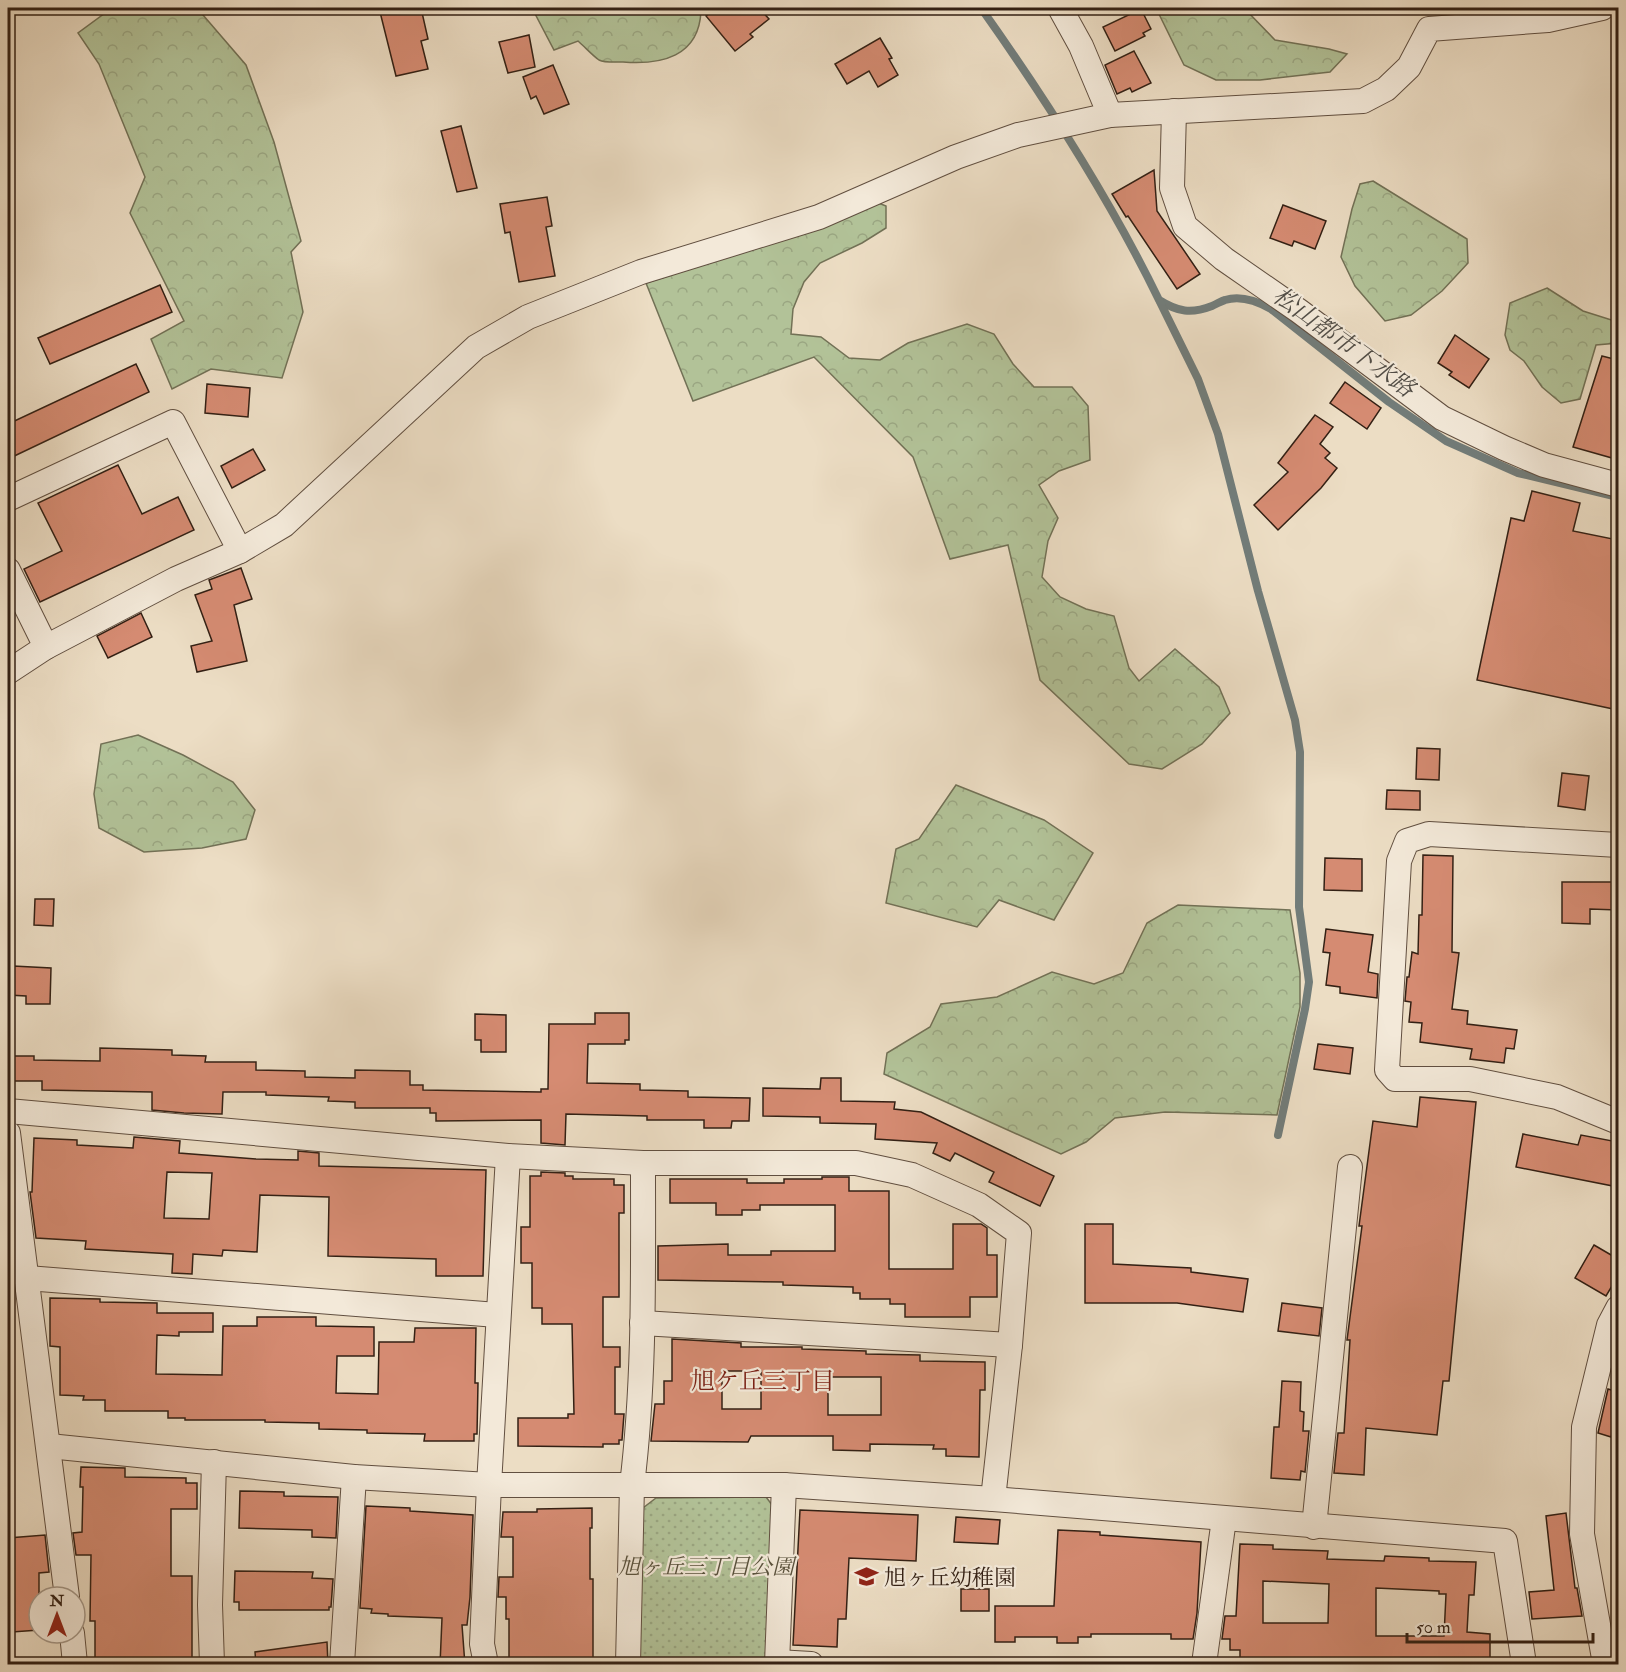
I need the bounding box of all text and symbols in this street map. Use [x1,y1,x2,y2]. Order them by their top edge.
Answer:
water label: 松山都市下水路 [1267,280,1422,405]
district label: 旭ケ丘三丁目 [691,1366,835,1397]
park label: 旭ヶ丘三丁目公園 [618,1553,797,1581]
school or university icon: 旭ヶ丘幼稚園 [853,1564,879,1590]
place label: 旭ヶ丘幼稚園 [884,1564,1016,1592]
north arrow [27,1585,87,1645]
text: N [49,1591,65,1611]
scale bar [1407,1606,1593,1644]
text: 50 m [1416,1616,1451,1639]

